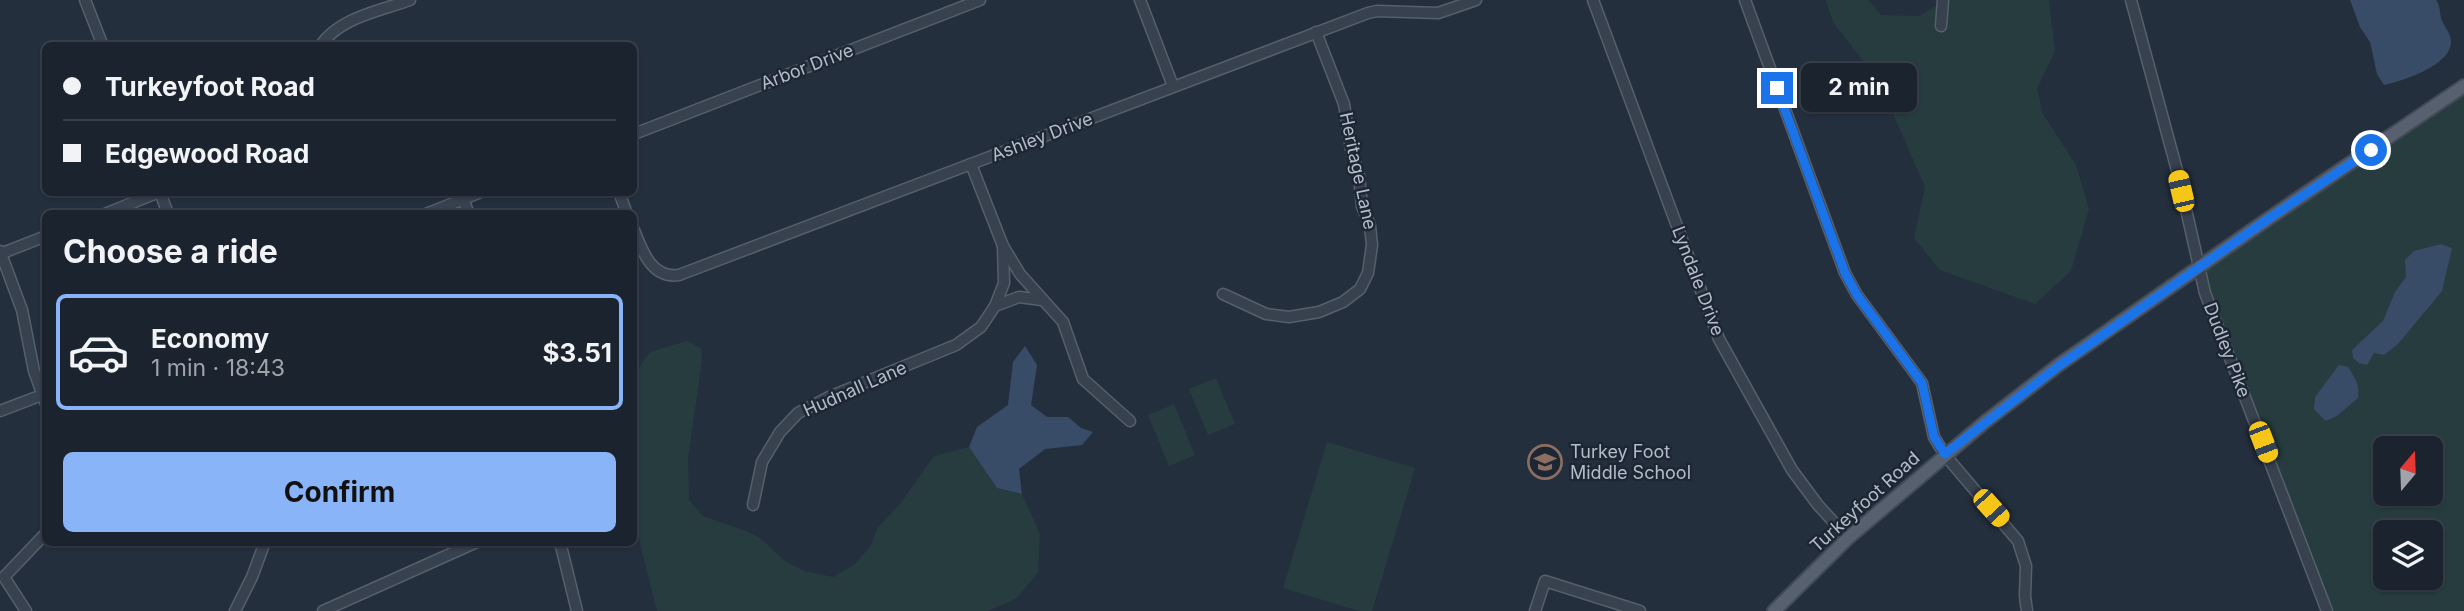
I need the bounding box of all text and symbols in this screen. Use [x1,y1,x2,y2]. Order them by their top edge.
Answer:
street label: Arbor Drive [757,39,856,94]
callout: 2 min [1802,64,1917,112]
text: Turkeyfoot Road [105,71,315,102]
route end [1761,72,1793,104]
text: 2 min [1828,73,1890,101]
street label: Ashley Drive [988,108,1095,165]
street label: Heritage Lane [1336,110,1381,231]
route start [2355,134,2387,166]
text: Edgewood Road [105,138,309,169]
car [2167,168,2196,214]
street label: Lyndale Drive [1668,223,1729,338]
text: Choose a ride [63,232,278,271]
street label: Dudley Pike [2200,299,2255,400]
icon: car [67,321,130,384]
text: Economy [151,323,269,354]
text: $3.51 [542,337,612,368]
text: 1 min · 18:43 [151,354,285,382]
street label: Hudnall Lane [800,356,910,421]
car [2246,419,2281,465]
north arrow [2373,436,2443,506]
map controls [2373,436,2443,590]
place label: Turkey Foot Middle School [1570,441,1691,483]
school or university icon: Turkey Foot Middle School [1526,443,1564,481]
street label: Turkeyfoot Road [1806,447,1924,556]
button: Confirm [63,452,616,532]
car [1970,485,2013,531]
button: layers [2373,520,2443,590]

